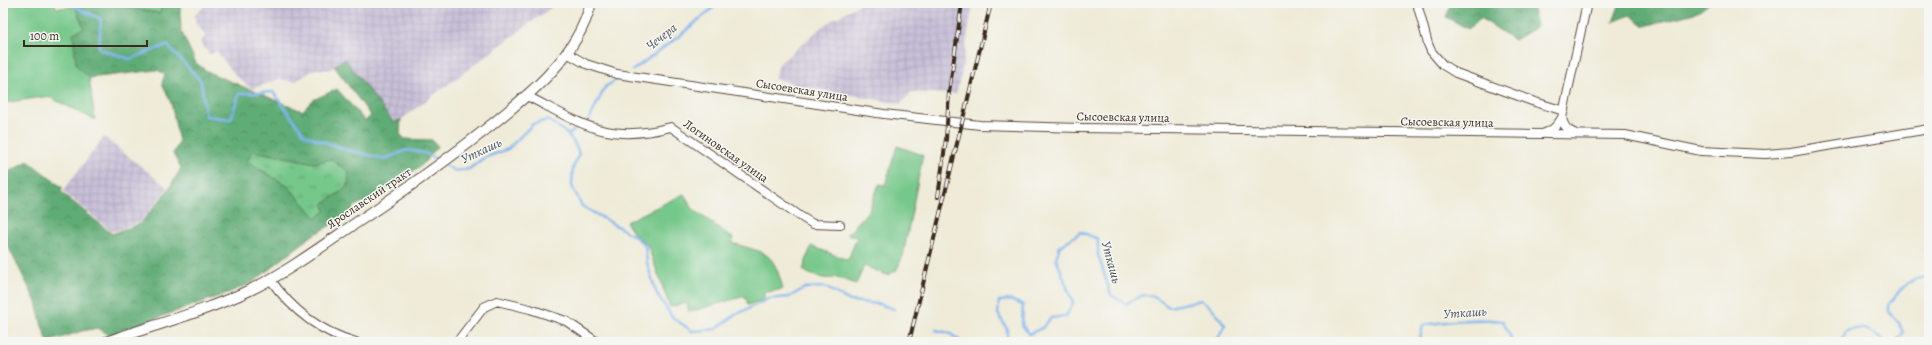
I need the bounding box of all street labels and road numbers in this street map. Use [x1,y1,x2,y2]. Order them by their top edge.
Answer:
street label: Сысоевская улица [755,75,850,105]
street label: Сысоевская улица [1076,108,1170,126]
street label: Сысоевская улица [1400,113,1494,131]
street label: Логиновская улица [680,116,772,186]
street label: Ярославский тракт [324,163,415,232]

